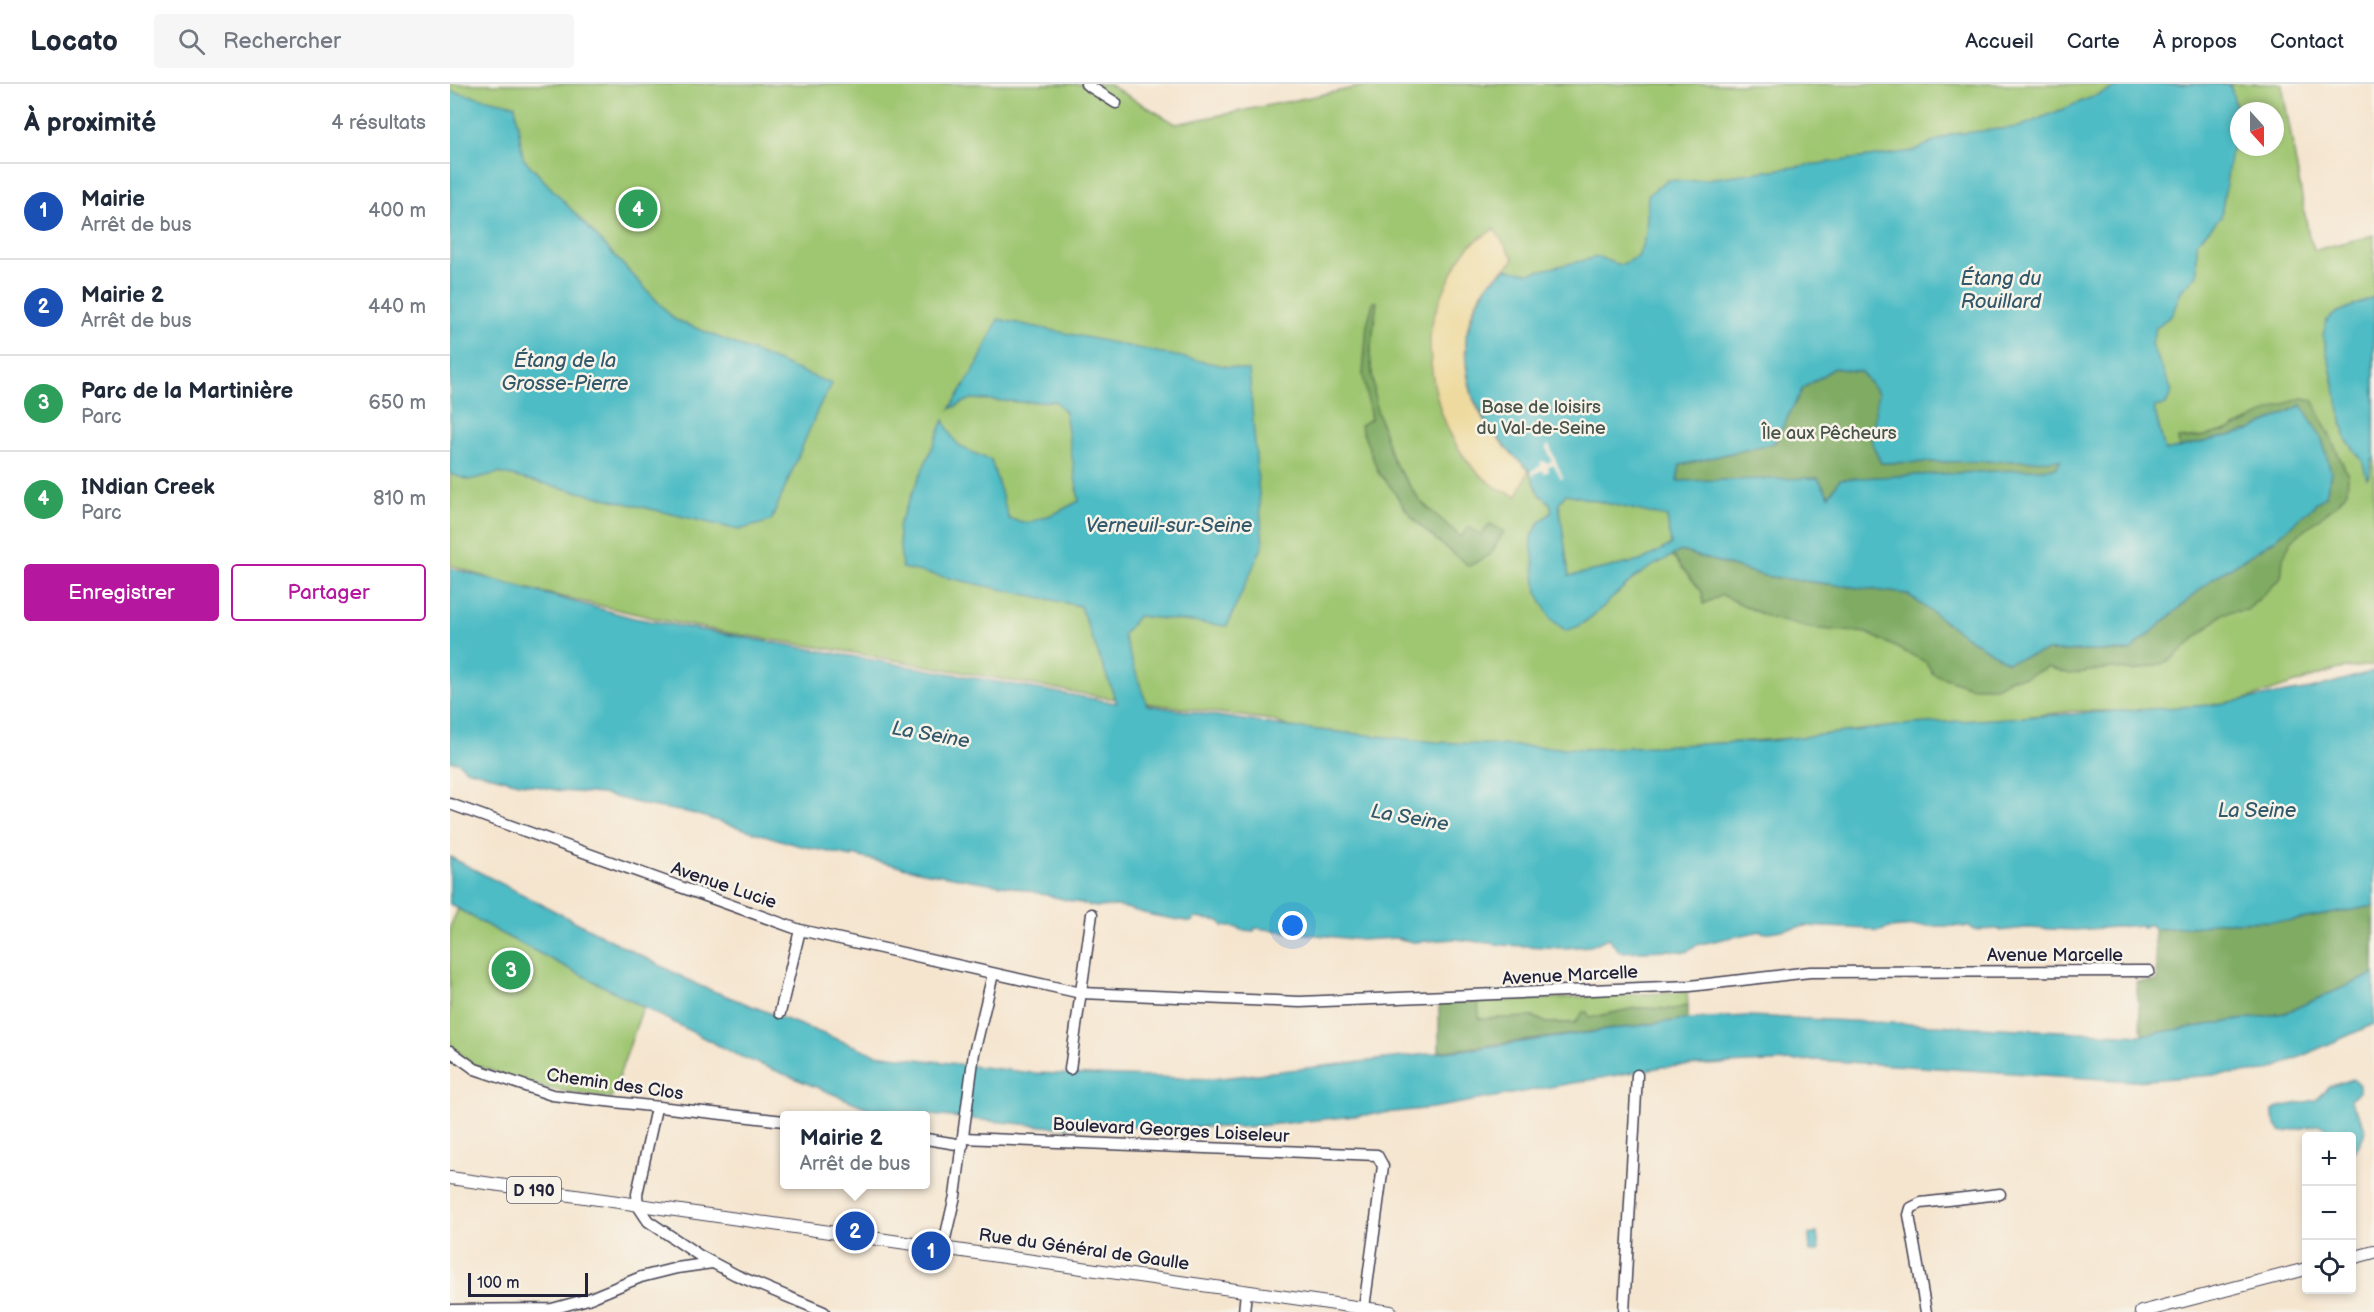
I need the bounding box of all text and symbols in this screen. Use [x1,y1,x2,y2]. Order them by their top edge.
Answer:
search box [154,14,574,68]
text: Locato [30,25,118,58]
icon: search [175,25,208,58]
text: Rechercher [223,28,341,55]
text: Accueil [1965,29,2034,54]
text: Carte [2067,29,2120,54]
text: À propos [2153,29,2237,54]
text: Contact [2270,29,2344,54]
north arrow [2230,102,2284,156]
text: À proximité [24,108,156,139]
text: 4 résultats [331,111,426,135]
text: Mairie [81,186,145,213]
pin: 4 [618,186,657,232]
text: 1 [39,199,48,223]
text: 400 m [368,199,426,223]
text: Arrêt de bus [81,213,192,237]
water label: Étang du Rouillard [1961,266,2042,314]
text: Mairie 2 [81,282,164,309]
text: 2 [38,295,49,319]
text: 440 m [368,295,426,319]
text: Arrêt de bus [81,309,192,333]
water label: Étang de la Grosse-Pierre [502,348,629,396]
text: Parc de la Martinière [81,378,293,405]
text: 3 [38,391,49,415]
text: 650 m [369,391,426,415]
park label: Base de loisirs du Val-de-Seine [1476,397,1606,439]
text: Parc [81,405,122,429]
park label: Île aux Pêcheurs [1760,421,1897,444]
text: INdian Creek [81,474,215,501]
text: 4 [38,487,49,511]
text: 810 m [373,487,426,511]
text: Parc [81,501,122,525]
water label: Verneuil-sur-Seine [1085,514,1253,538]
button: Enregistrer [24,564,219,621]
button: Partager [231,564,426,621]
water label: La Seine [890,716,972,754]
water label: La Seine [1369,799,1451,837]
water label: La Seine [2218,799,2297,823]
street label: Avenue Lucie [668,858,780,913]
your location [1278,911,1307,940]
street label: Avenue Marcelle [1987,945,2123,966]
pin: 3 [492,948,530,992]
street label: Avenue Marcelle [1502,961,1639,990]
street label: Chemin des Clos [545,1064,685,1105]
popup [780,1111,930,1189]
street label: Boulevard Georges Loiseleur [1052,1114,1290,1147]
text: Mairie 2 [800,1125,883,1152]
map controls [2302,1132,2356,1294]
button: + [2302,1132,2356,1186]
text: Arrêt de bus [800,1152,910,1176]
road number: D 190 [507,1177,561,1203]
button: − [2302,1186,2356,1240]
pin: 2 [836,1208,874,1254]
street label: Rue du Général de Gaulle [977,1224,1191,1275]
pin: 1 [912,1228,950,1274]
button: locate [2302,1240,2356,1294]
scale bar [468,1270,588,1298]
text: 100 m [477,1274,520,1293]

